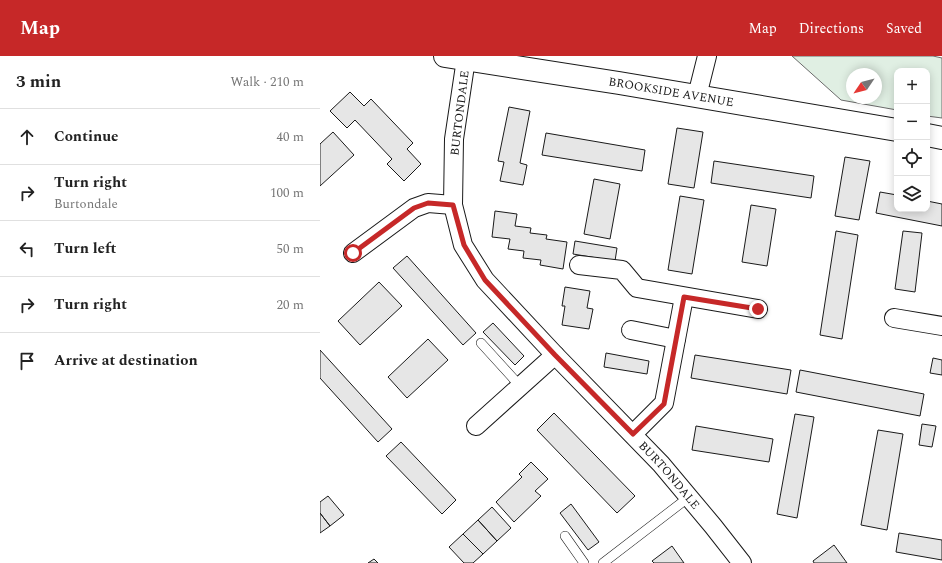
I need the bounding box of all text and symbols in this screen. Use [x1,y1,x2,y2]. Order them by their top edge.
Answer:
text: Map [20,14,60,43]
text: Map [749,18,777,39]
text: Directions [799,18,864,39]
text: Saved [886,18,922,39]
north arrow [846,68,882,104]
map controls [894,68,930,212]
button: + [894,68,930,104]
text: 3 min [16,69,61,95]
street label: BURTONDALE [445,69,475,157]
text: Walk · 210 m [230,72,304,92]
street label: BROOKSIDE AVENUE [607,72,735,112]
button: − [894,104,930,140]
text: Continue [54,125,119,148]
icon: ahead [16,126,38,148]
text: 40 m [277,127,304,147]
button: locate [894,140,930,176]
text: Turn right [54,171,127,194]
button: layers [894,176,930,212]
icon: right [16,182,38,204]
text: 100 m [270,183,304,203]
text: Burtondale [54,194,118,214]
text: Turn left [54,237,116,260]
icon: left [16,238,38,260]
text: 50 m [277,239,304,259]
route start [344,244,362,262]
text: Turn right [54,293,127,316]
icon: right [16,294,38,316]
text: 20 m [277,295,304,315]
route end [749,300,767,318]
text: Arrive at destination [54,349,198,372]
icon: arrive [16,350,38,372]
street label: BURTONDALE [634,437,705,514]

